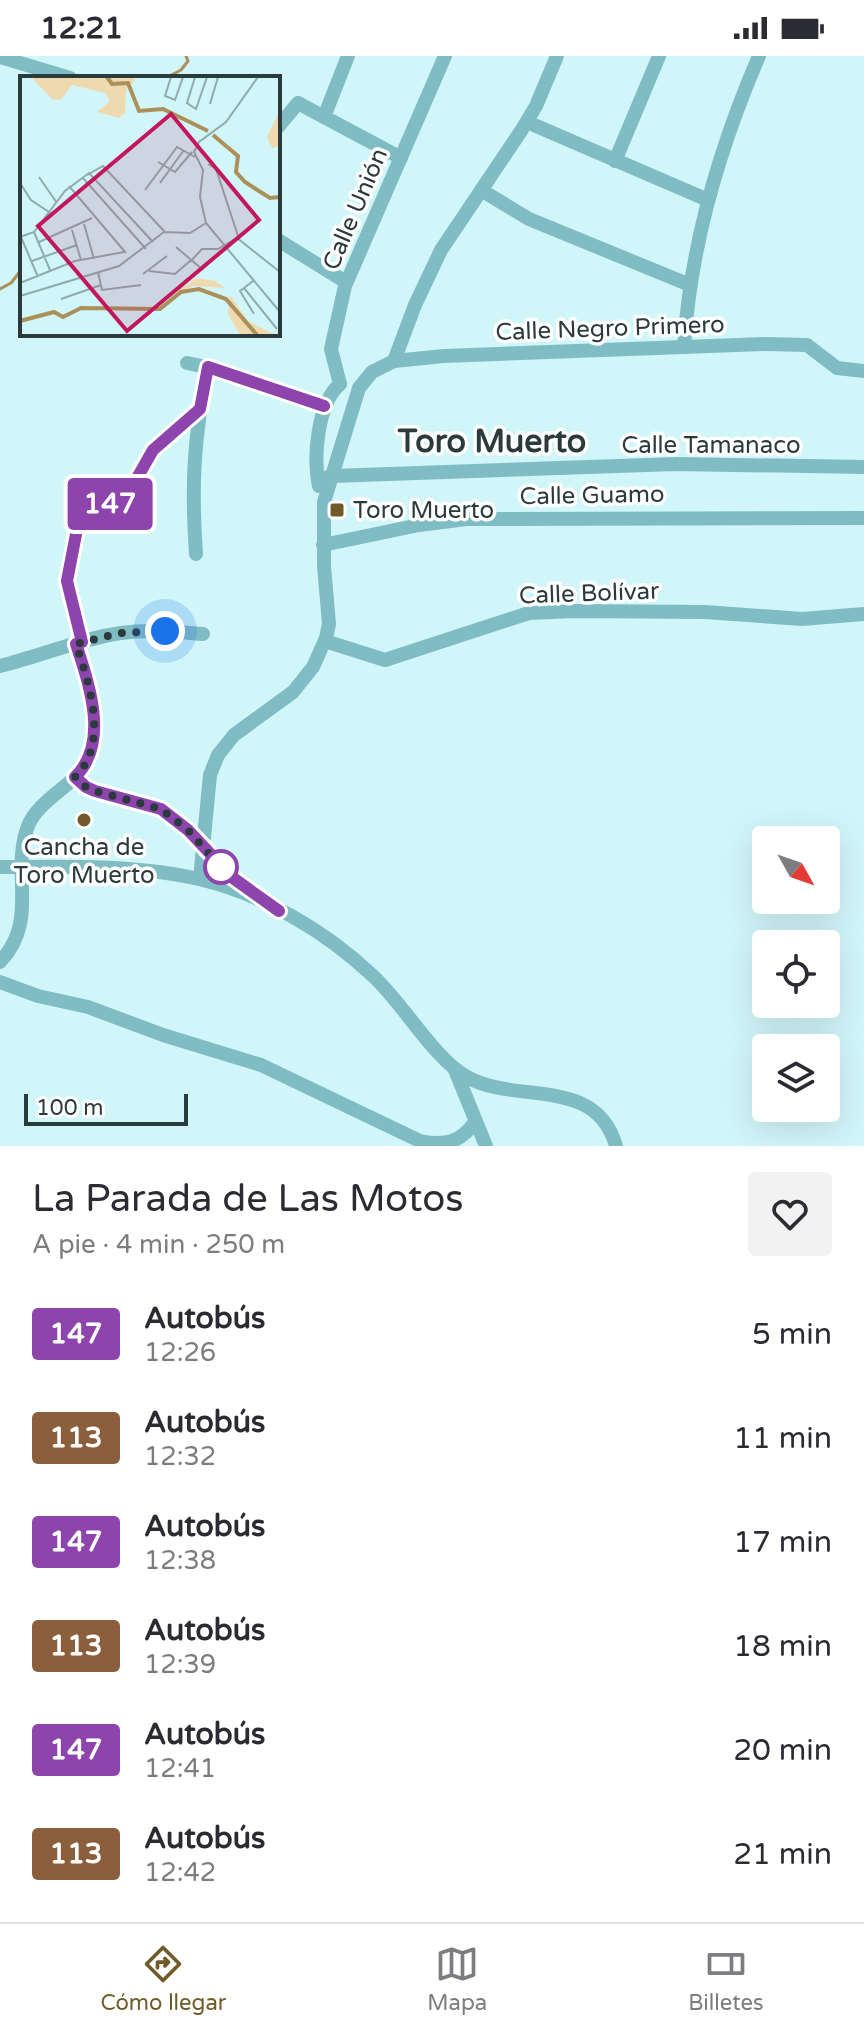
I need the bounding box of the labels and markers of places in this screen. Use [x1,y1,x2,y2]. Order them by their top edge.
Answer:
place label: Toro Muerto [353,496,494,525]
marker: Toro Muerto [328,501,346,519]
marker: Cancha de Toro Muerto [75,811,93,829]
place label: Cancha de Toro Muerto [13,833,155,890]
unlabelled marker [204,850,238,884]

